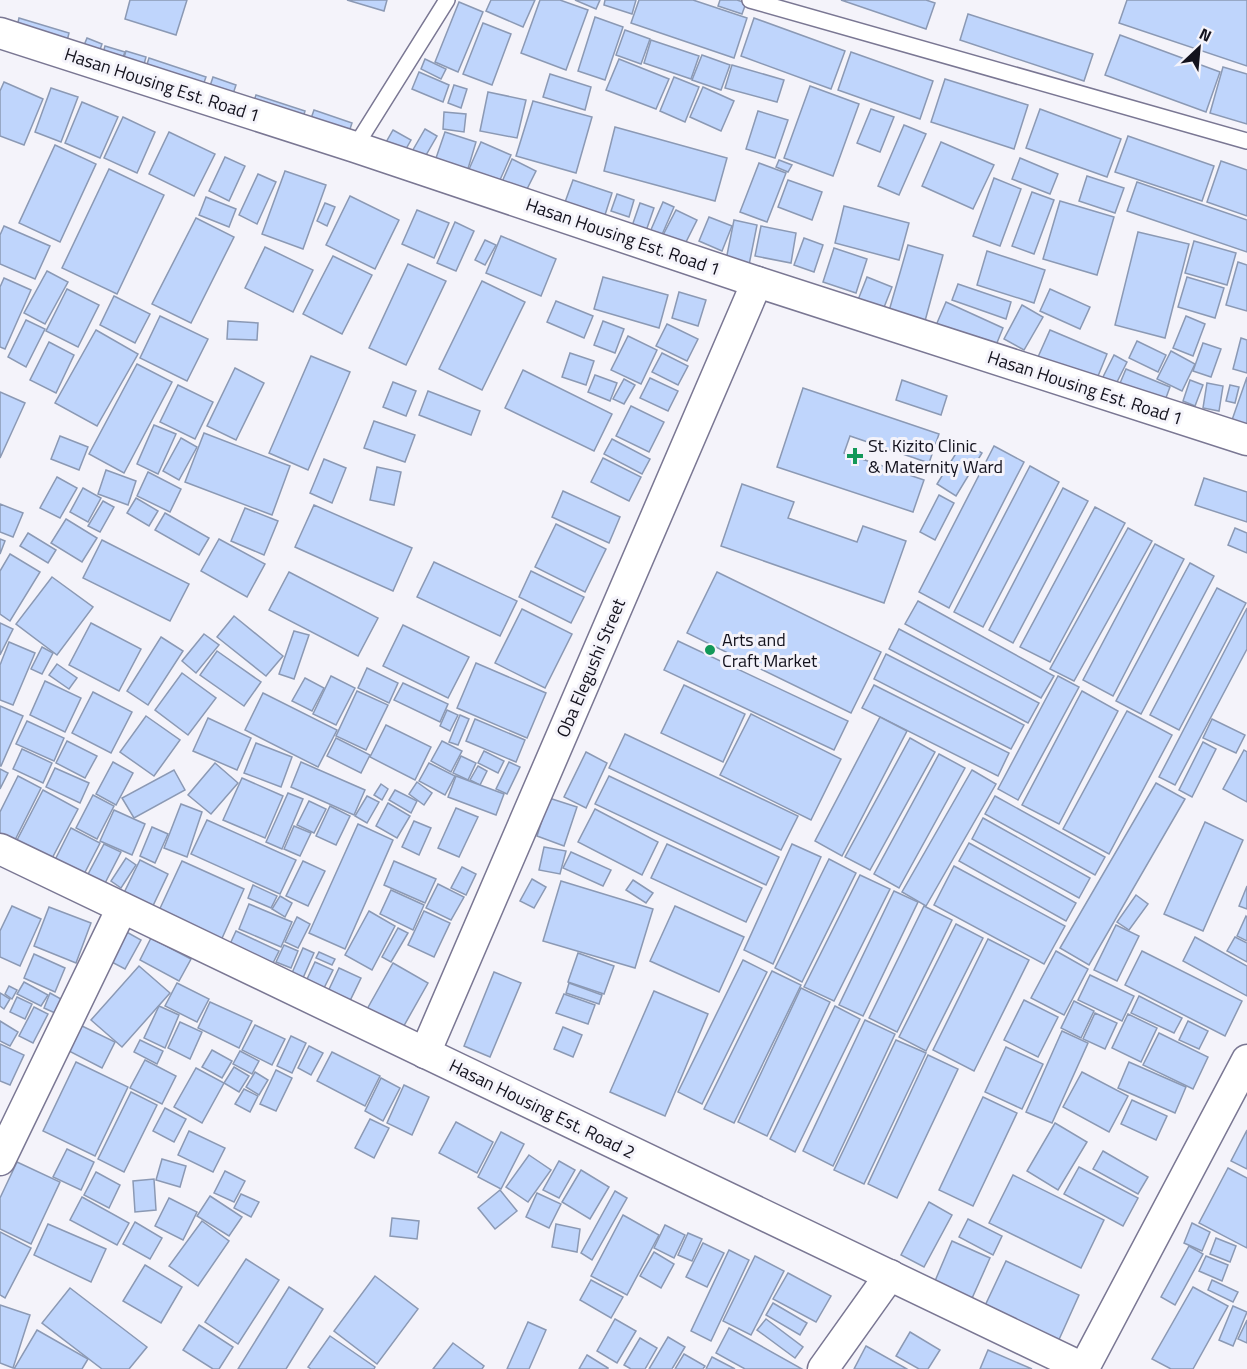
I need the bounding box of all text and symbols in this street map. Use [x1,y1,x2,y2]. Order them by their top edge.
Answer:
north arrow [1169,18,1229,78]
text: N [1195,21,1216,48]
street label: Hasan Housing Est. Road 1 [61,40,263,129]
street label: Hasan Housing Est. Road 1 [522,191,724,282]
street label: Hasan Housing Est. Road 1 [984,343,1186,432]
place label: St. Kizito Clinic & Maternity Ward [868,432,1003,480]
marker: St. Kizito Clinic & Maternity Ward [846,447,864,465]
street label: Oba Elegushi Street [549,593,632,742]
place label: Arts and Craft Market [722,626,818,674]
marker: Arts and Craft Market [703,643,717,657]
street label: Hasan Housing Est. Road 2 [445,1052,640,1165]

